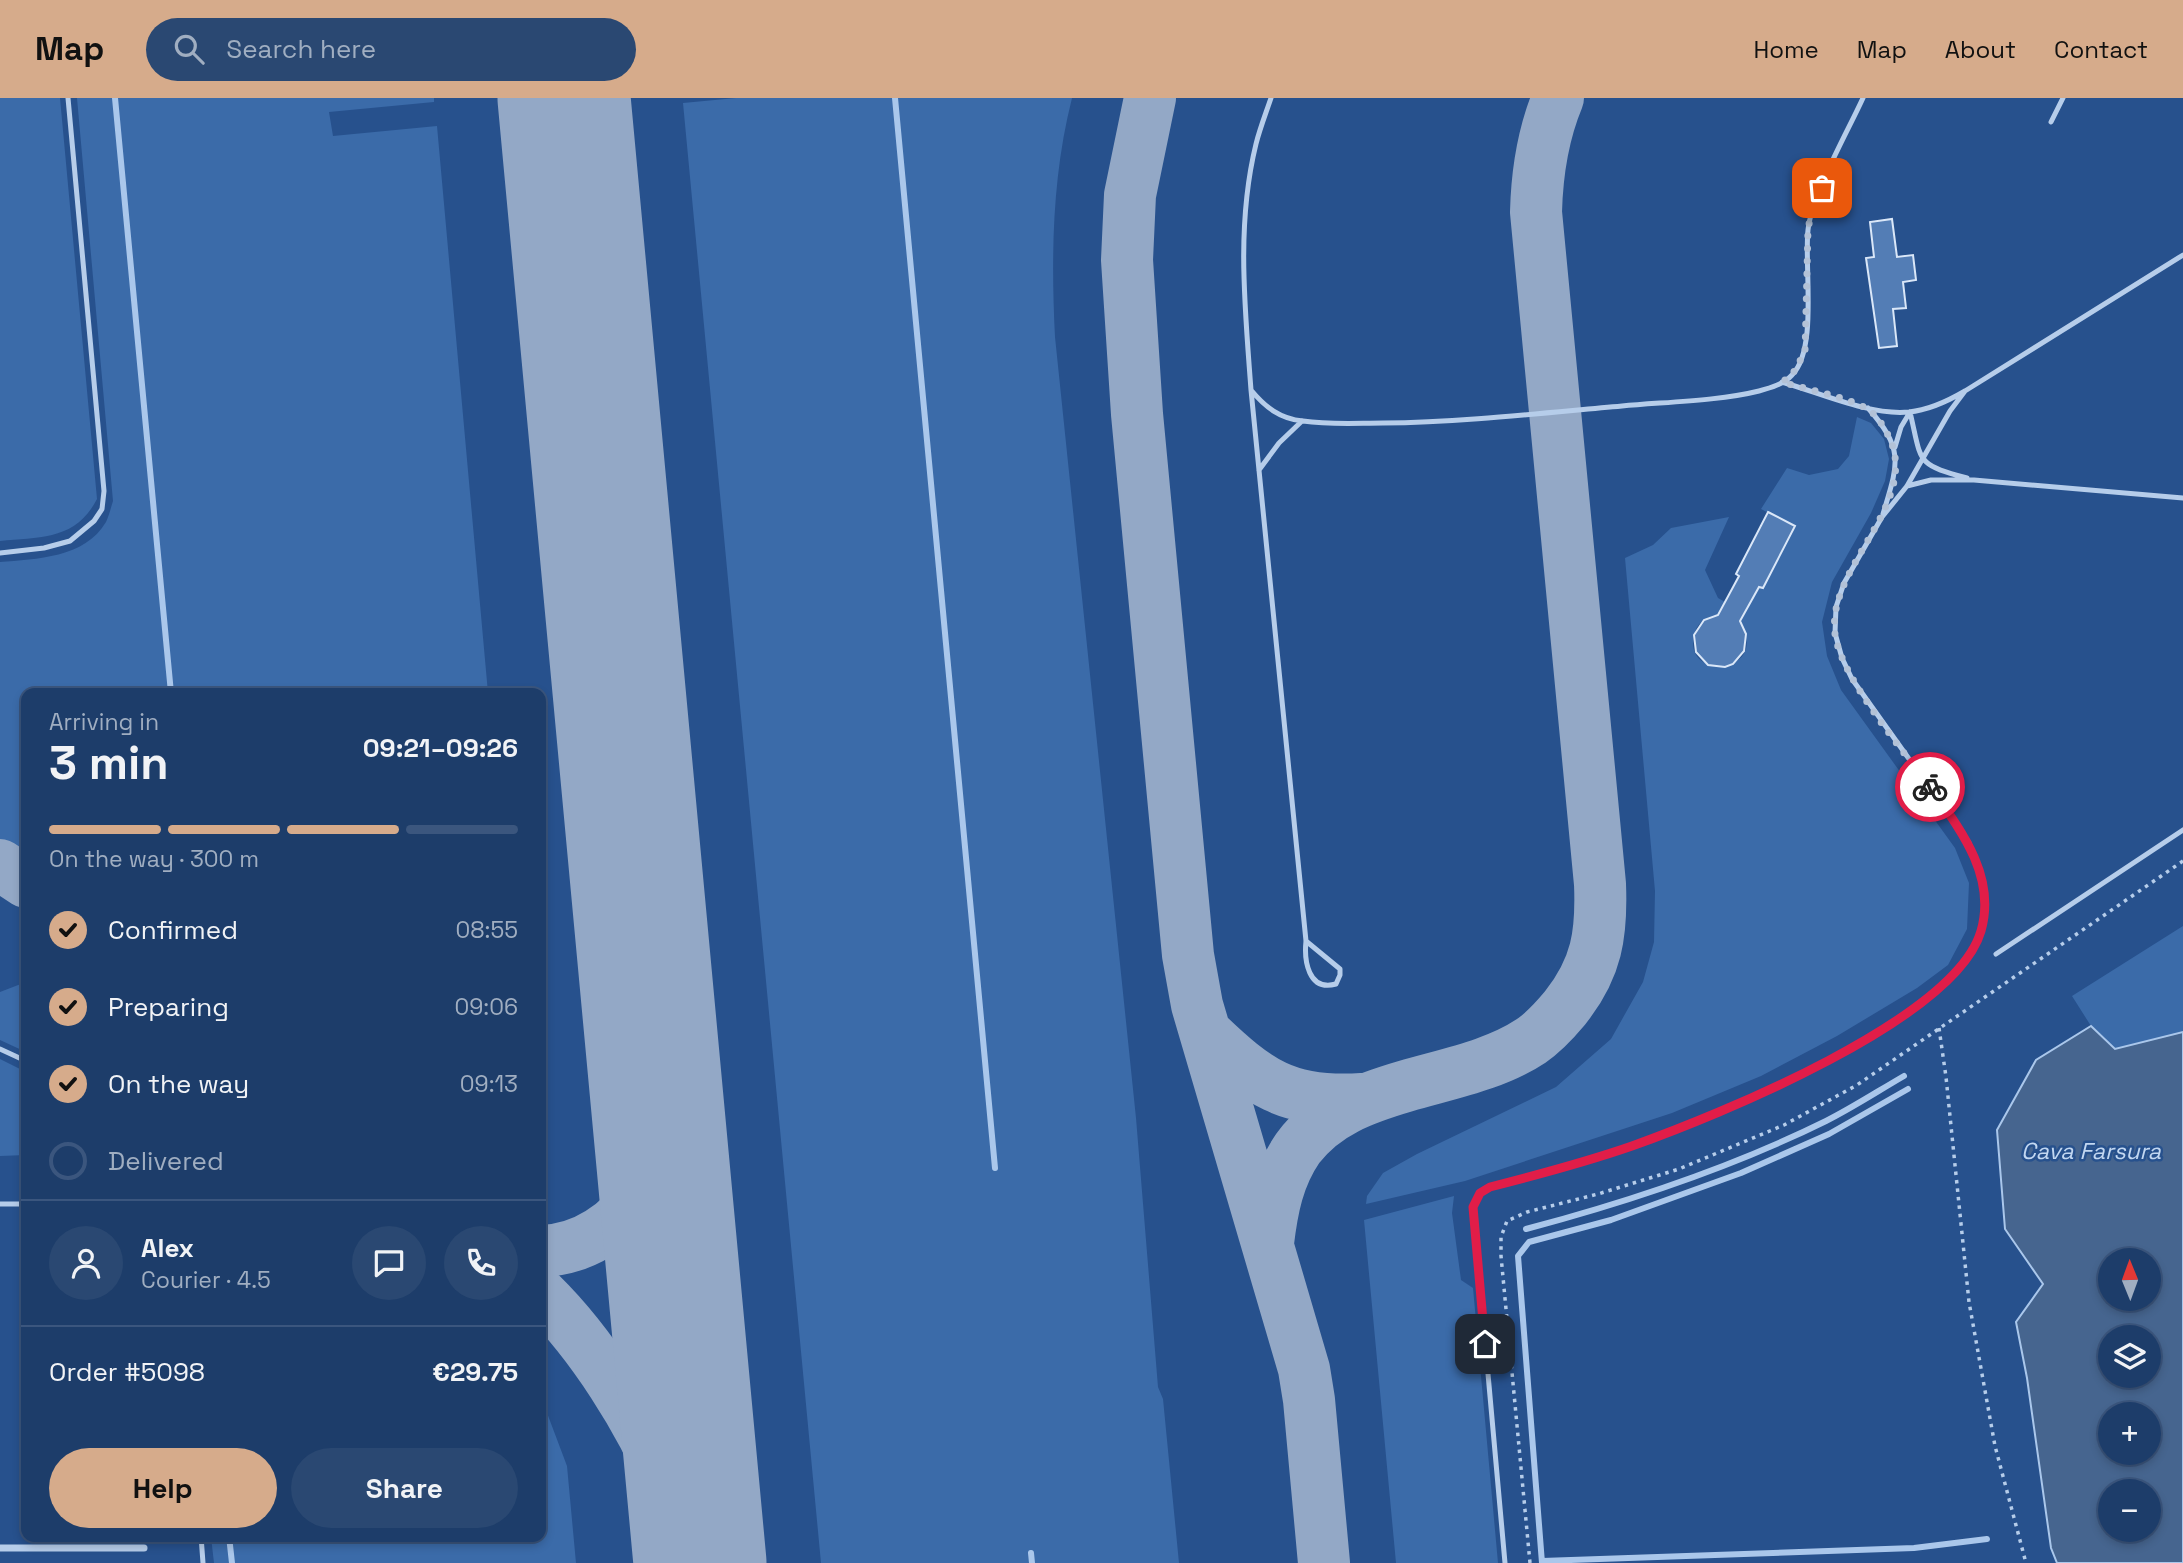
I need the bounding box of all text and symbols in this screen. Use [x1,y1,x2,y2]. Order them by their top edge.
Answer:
search box [146,18,636,81]
text: Map [35,28,104,70]
icon: search [170,30,208,68]
text: Search here [226,32,376,66]
text: Home [1753,34,1819,65]
text: Map [1857,34,1907,65]
text: About [1945,34,2016,65]
text: Contact [2054,34,2148,65]
pin [1792,158,1852,218]
icon: bag [1803,169,1841,207]
text: Arriving in [49,707,159,737]
text: 09:21–09:26 [363,731,518,765]
text: 3 min [49,734,169,792]
courier [1895,752,1965,822]
icon: bike [1911,768,1949,806]
text: On the way · 300 m [49,844,259,874]
icon: check [49,911,87,949]
text: Confirmed [108,913,238,947]
text: 08:55 [456,915,518,945]
icon: check [49,988,87,1026]
text: Preparing [108,990,229,1024]
text: 09:06 [455,992,518,1022]
icon: check [49,1065,87,1103]
text: On the way [108,1067,249,1101]
text: 09:13 [460,1069,518,1099]
water label: Cava Farsura [2021,1136,2162,1166]
text: Delivered [108,1144,224,1178]
button: person [49,1226,123,1300]
button: chat [352,1226,426,1300]
button: phone [444,1226,518,1300]
text: Alex [141,1231,194,1265]
north arrow [2098,1248,2161,1311]
map controls [2098,1248,2161,1542]
text: Courier · 4.5 [141,1265,271,1295]
pin [1455,1314,1515,1374]
icon: home [1466,1325,1504,1363]
button: layers [2098,1325,2161,1388]
text: Order #5098 [49,1355,205,1389]
text: €29.75 [432,1355,518,1389]
button: + [2098,1402,2161,1465]
button: Help [49,1448,277,1528]
button: Share [291,1448,518,1528]
button: − [2098,1479,2161,1542]

